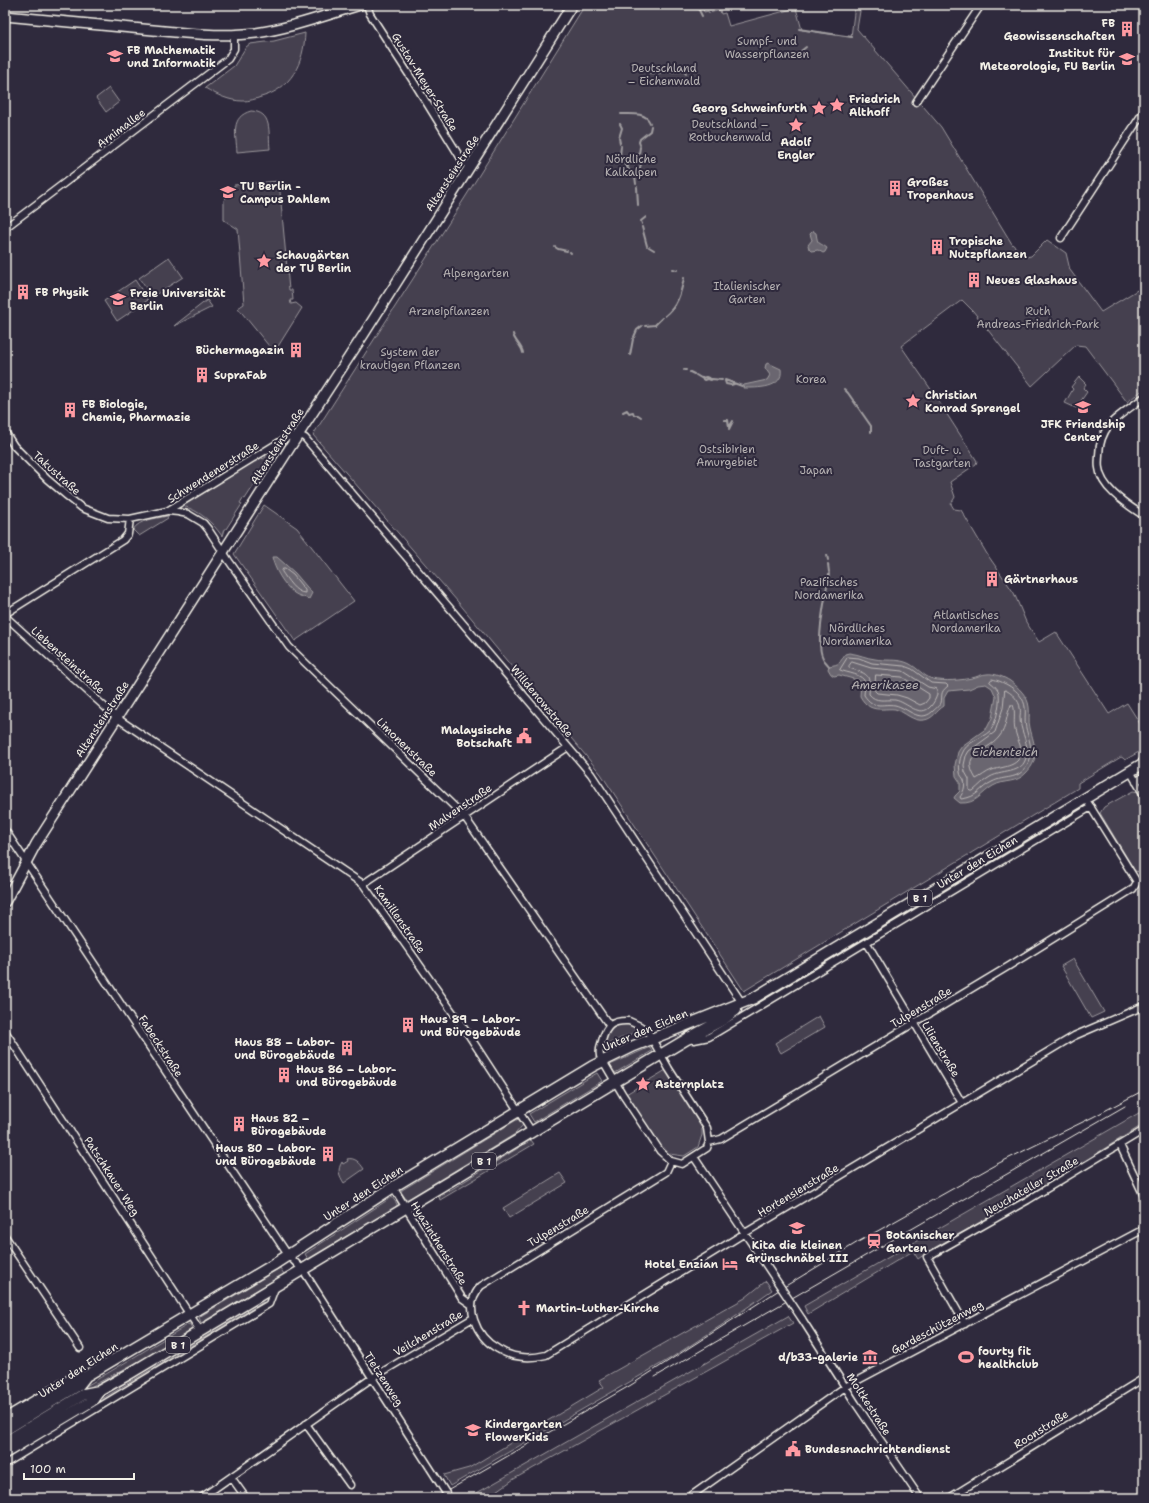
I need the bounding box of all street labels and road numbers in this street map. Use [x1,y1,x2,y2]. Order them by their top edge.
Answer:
street label: Gustav-Meyer-Straße [388,30,461,135]
street label: Arnimallee [94,105,149,152]
street label: Altensteinstraße [422,132,483,214]
street label: Altensteinstraße [247,405,308,487]
street label: Schwendenerstraße [165,438,262,507]
street label: Takustraße [30,448,84,499]
street label: Liebensteinstraße [28,623,108,697]
street label: Willdenowstraße [507,662,576,741]
street label: Altensteinstraße [72,678,133,760]
street label: Limonenstraße [373,715,440,780]
street label: Malvenstraße [426,781,495,834]
street label: Unter den Eichen [934,832,1021,892]
street label: Kamillenstraße [370,882,429,956]
road number: B 1 [908,890,932,906]
street label: Tulpenstraße [888,983,955,1032]
street label: Unter den Eichen [600,1006,690,1055]
street label: Fabeckstraße [135,1012,186,1080]
street label: Lilienstraße [918,1019,963,1080]
street label: Patschkauer Weg [80,1134,143,1219]
road number: B 1 [472,1153,496,1169]
street label: Neuchateller Straße [981,1153,1081,1220]
street label: Hortensienstraße [755,1160,842,1221]
street label: Unter den Eichen [321,1162,406,1225]
street label: Hyazinthenstraße [407,1199,470,1288]
street label: Tulpenstraße [525,1202,592,1251]
street label: Gardeschützenweg [889,1297,986,1358]
street label: Veilchenstraße [391,1307,466,1360]
road number: B 1 [166,1337,190,1353]
street label: Unter den Eichen [36,1339,121,1402]
street label: Tietzenweg [360,1349,407,1409]
street label: Moltkestraße [843,1370,894,1438]
street label: Roonstraße [1011,1407,1071,1452]

